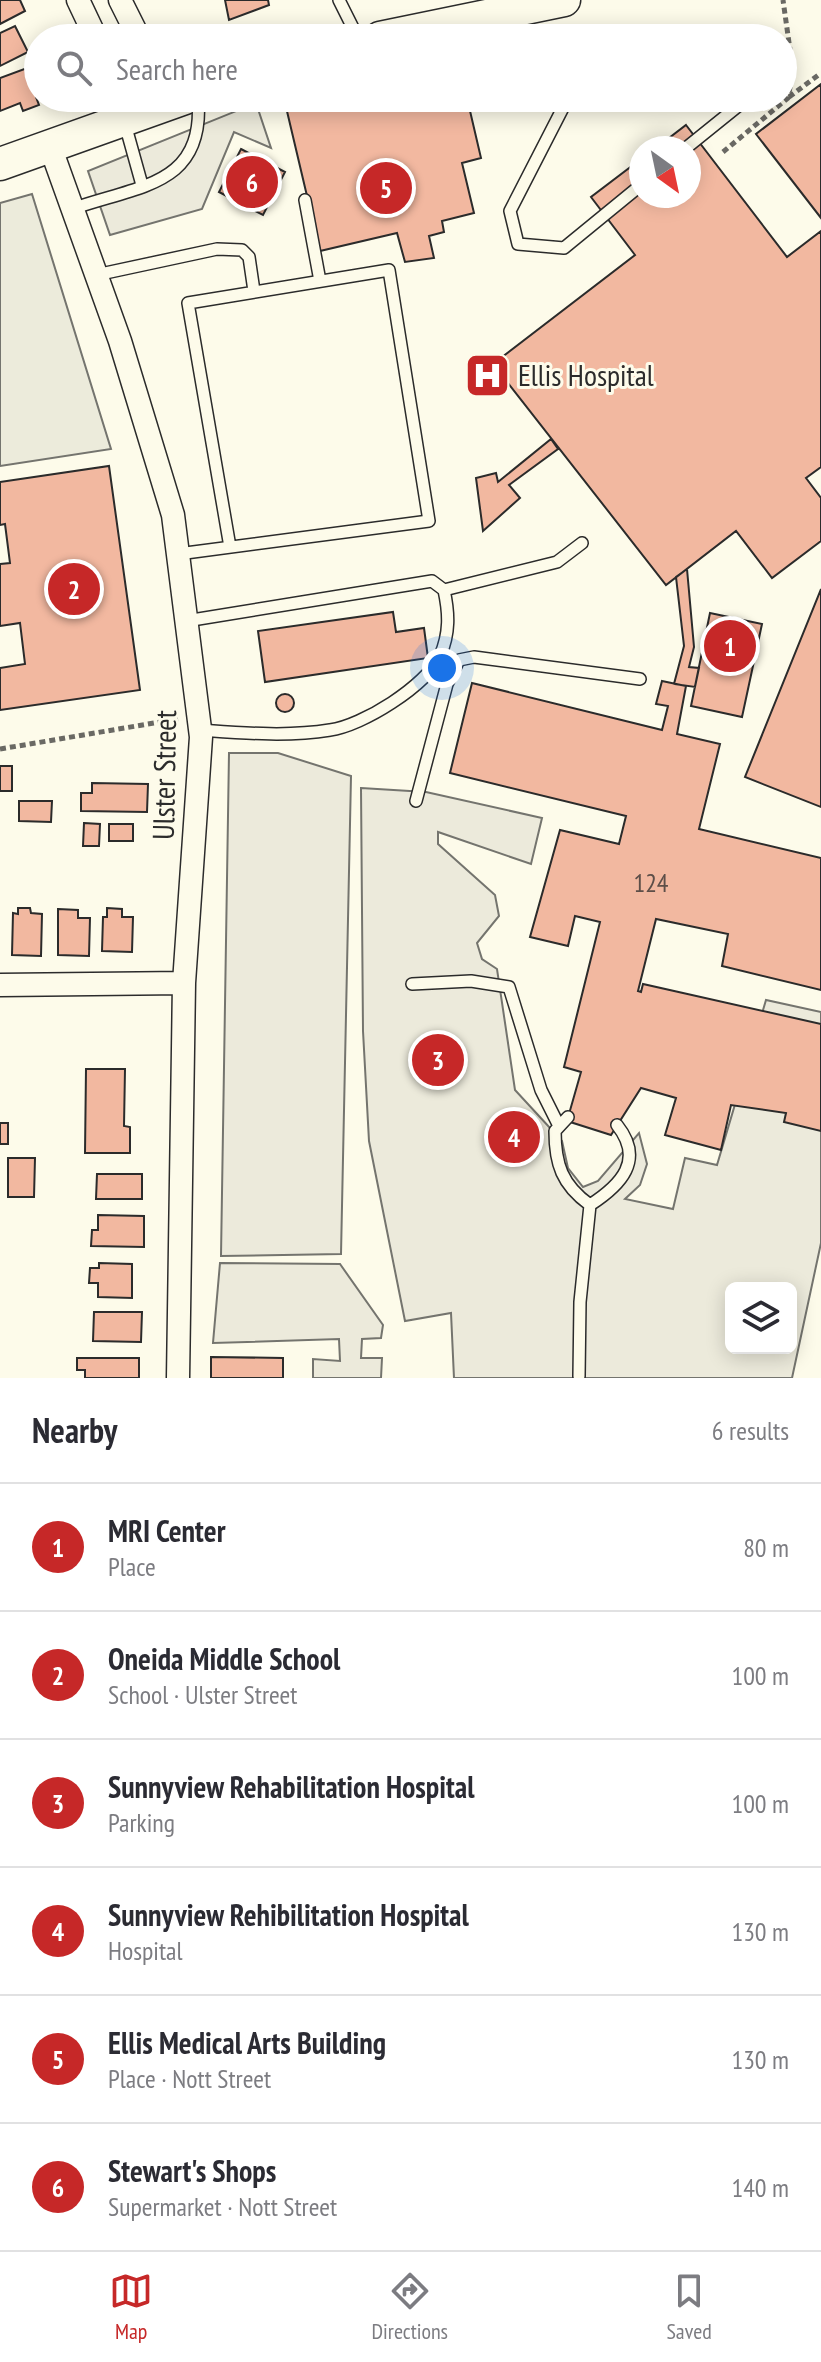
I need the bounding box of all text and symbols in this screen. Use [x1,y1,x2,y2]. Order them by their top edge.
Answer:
search box [24,24,797,112]
icon: search [52,46,96,90]
text: Search here [116,49,238,88]
north arrow [629,136,701,208]
pin: 6 [226,152,278,212]
pin: 5 [360,158,412,218]
hospital icon: Ellis Hospital [463,352,511,400]
place label: Ellis Hospital [518,355,654,394]
pin: 2 [48,559,100,619]
pin: 1 [704,616,756,676]
your location [422,648,462,688]
street label: Ulster Street [143,709,184,840]
house number: 124 [633,866,669,899]
pin: 3 [412,1030,464,1090]
pin: 4 [488,1107,540,1167]
map controls [725,1282,797,1354]
button: layers [725,1282,797,1354]
text: Nearby [32,1408,117,1452]
text: 6 results [712,1414,789,1447]
text: MRI Center [108,1511,225,1550]
text: 1 [52,1531,64,1564]
text: 80 m [743,1531,789,1564]
text: Place [108,1550,156,1583]
text: Oneida Middle School [108,1639,340,1678]
text: 2 [52,1659,64,1692]
text: 100 m [731,1659,789,1692]
text: School · Ulster Street [108,1678,297,1711]
text: Sunnyview Rehabilitation Hospital [108,1767,474,1806]
text: 3 [52,1787,64,1820]
text: 100 m [731,1787,789,1820]
text: Parking [108,1806,175,1839]
text: Sunnyview Rehibilitation Hospital [108,1895,469,1934]
text: 4 [52,1915,64,1948]
text: 130 m [731,1915,789,1948]
text: Hospital [108,1934,183,1967]
text: Ellis Medical Arts Building [108,2023,386,2062]
text: 5 [52,2043,64,2076]
text: 130 m [731,2043,789,2076]
text: Place · Nott Street [108,2062,271,2095]
text: Stewart's Shops [108,2151,276,2190]
text: 6 [52,2171,64,2204]
text: 140 m [731,2171,789,2204]
text: Supermarket · Nott Street [108,2190,337,2223]
tab: Map [109,2269,153,2345]
tab: Directions [372,2269,448,2345]
tab: Saved [666,2269,712,2345]

